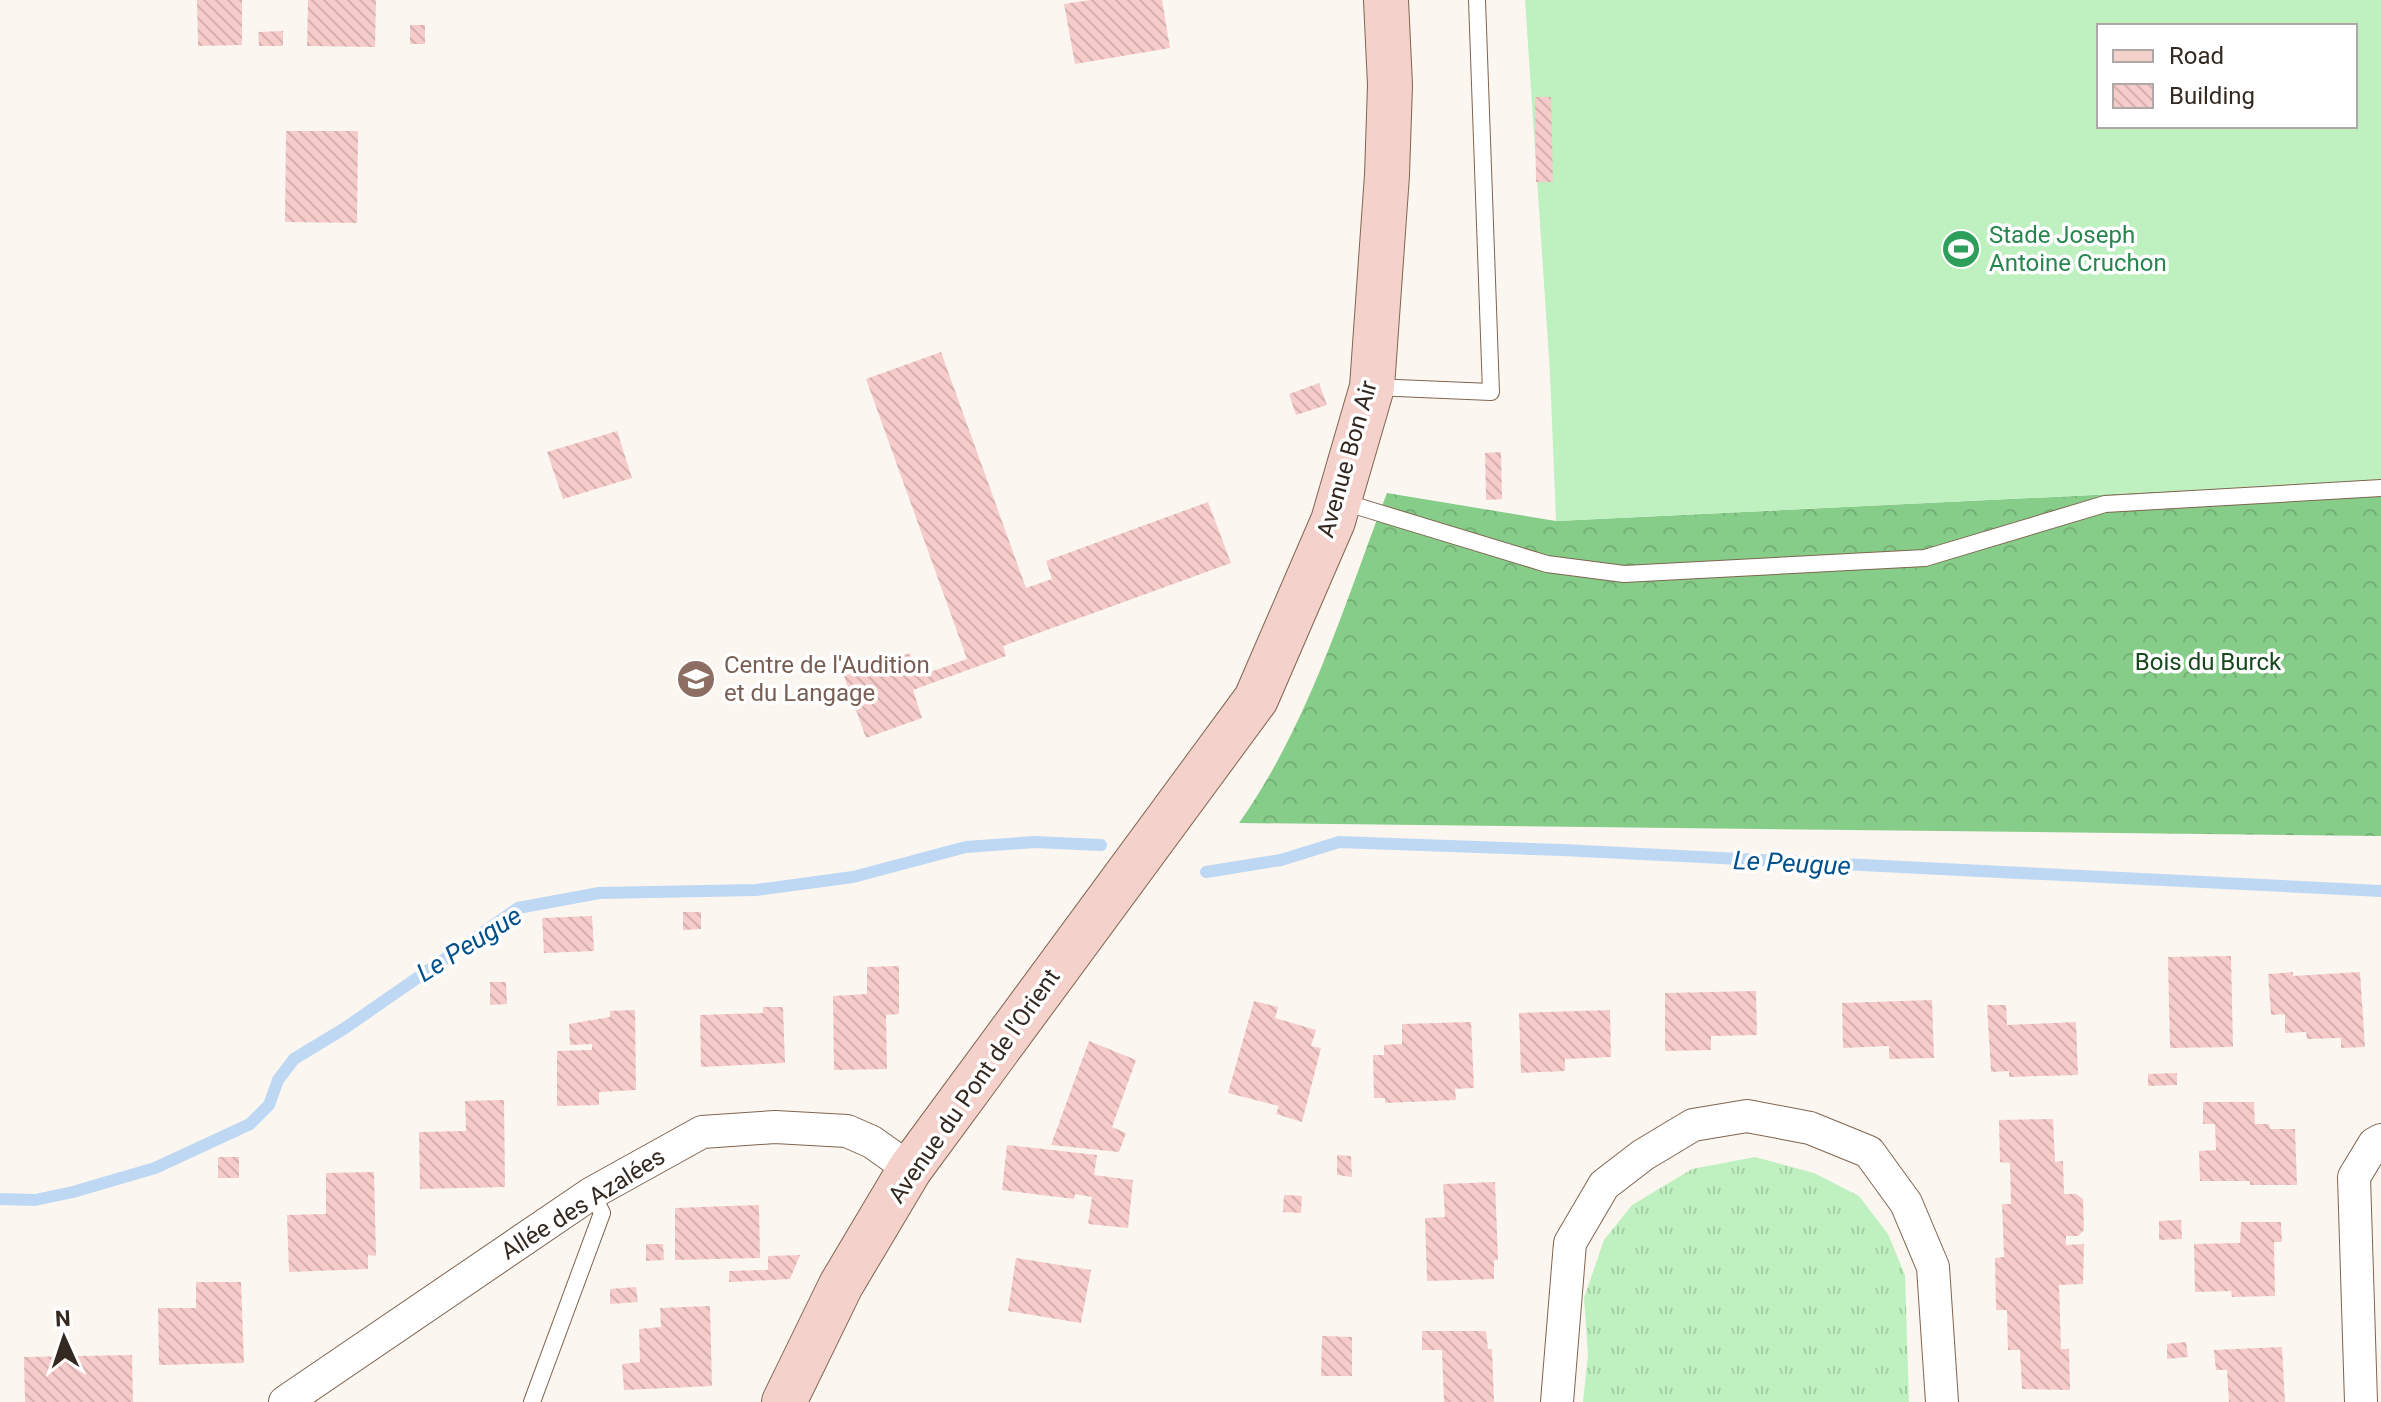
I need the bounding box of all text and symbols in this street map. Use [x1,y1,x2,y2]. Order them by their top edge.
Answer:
legend [2097,24,2357,128]
text: Road [2169,42,2224,70]
text: Building [2169,82,2255,110]
place label: Stade Joseph Antoine Cruchon [1989,221,2167,277]
sports icon: Stade Joseph Antoine Cruchon [1940,228,1982,270]
street label: Avenue Bon Air [1311,377,1383,541]
park label: Bois du Burck [2135,648,2282,676]
place label: Centre de l'Audition et du Langage [724,651,930,707]
school or university icon: Centre de l'Audition et du Langage [675,658,717,700]
water label: Le Peugue [1732,845,1852,881]
water label: Le Peugue [411,900,527,988]
street label: Avenue du Pont de l'Orient [882,963,1066,1208]
street label: Allée des Azalées [496,1142,670,1266]
north arrow [24,1298,104,1378]
text: N [55,1306,71,1331]

